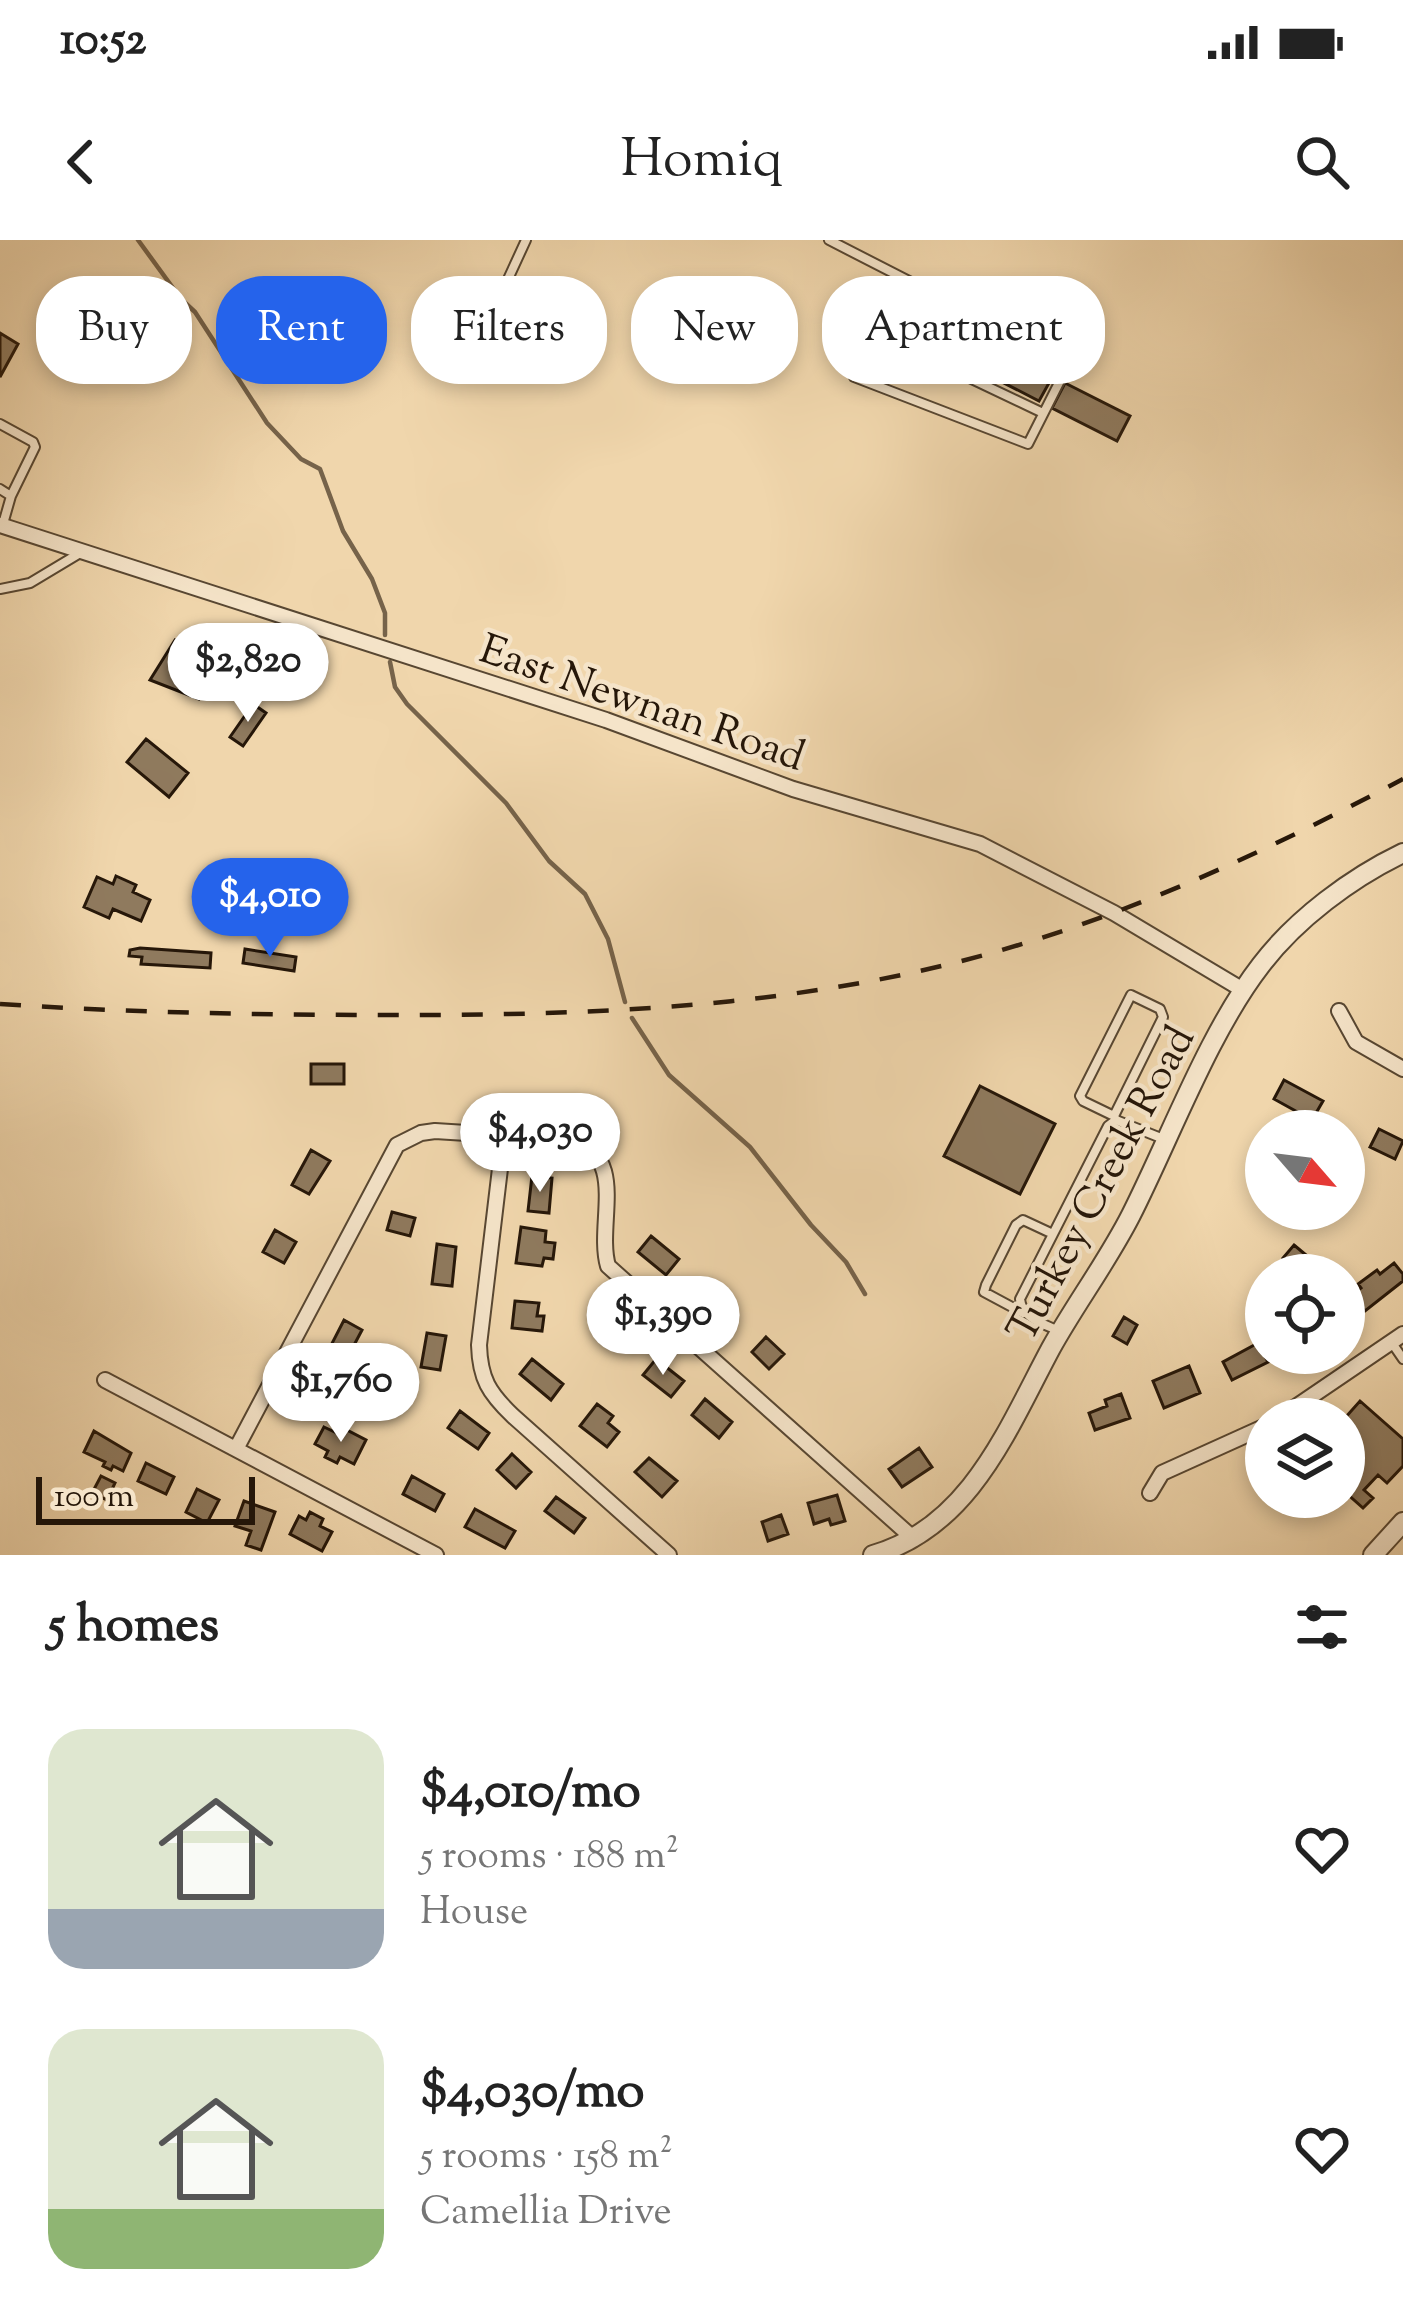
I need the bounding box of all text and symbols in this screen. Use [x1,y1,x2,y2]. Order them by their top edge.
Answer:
text: 10:52 [60,10,146,75]
text: Homiq [620,123,783,201]
icon: back [48,129,114,195]
icon: search [1289,129,1355,195]
chip: Buy [36,276,192,384]
chip: Rent [216,276,387,384]
chip: Filters [411,276,607,384]
chip: New [631,276,798,384]
chip: Apartment [822,276,1105,384]
street label: East Newnan Road [471,622,812,789]
pin: $2,820 [150,623,346,725]
text: $2,820 [195,634,301,690]
pin: $4,010 [172,858,368,960]
text: $4,010 [219,869,321,925]
street label: Turkey Creek Road [995,1016,1212,1354]
pin: $4,030 [442,1093,638,1195]
text: $4,030 [487,1104,593,1160]
north arrow [1245,1110,1365,1230]
map controls [1245,1110,1365,1518]
button: locate [1245,1254,1365,1374]
pin: $1,390 [565,1276,761,1378]
text: $1,390 [614,1287,712,1343]
pin: $1,760 [243,1343,439,1445]
text: $1,760 [289,1354,393,1410]
button: layers [1245,1398,1365,1518]
scale bar [36,1471,255,1524]
text: 100 m [54,1474,134,1522]
text: 5 homes [48,1591,219,1664]
icon: filters [1289,1594,1355,1660]
text: $4,010/mo [420,1757,641,1830]
icon: home [144,1777,288,1921]
icon: heart [1289,1816,1355,1882]
text: 5 rooms · 188 m² [420,1830,679,1886]
text: House [420,1886,528,1942]
text: $4,030/mo [420,2057,645,2130]
icon: home [144,2077,288,2221]
icon: heart [1289,2116,1355,2182]
text: 5 rooms · 158 m² [420,2130,673,2186]
text: Camellia Drive [420,2186,672,2242]

